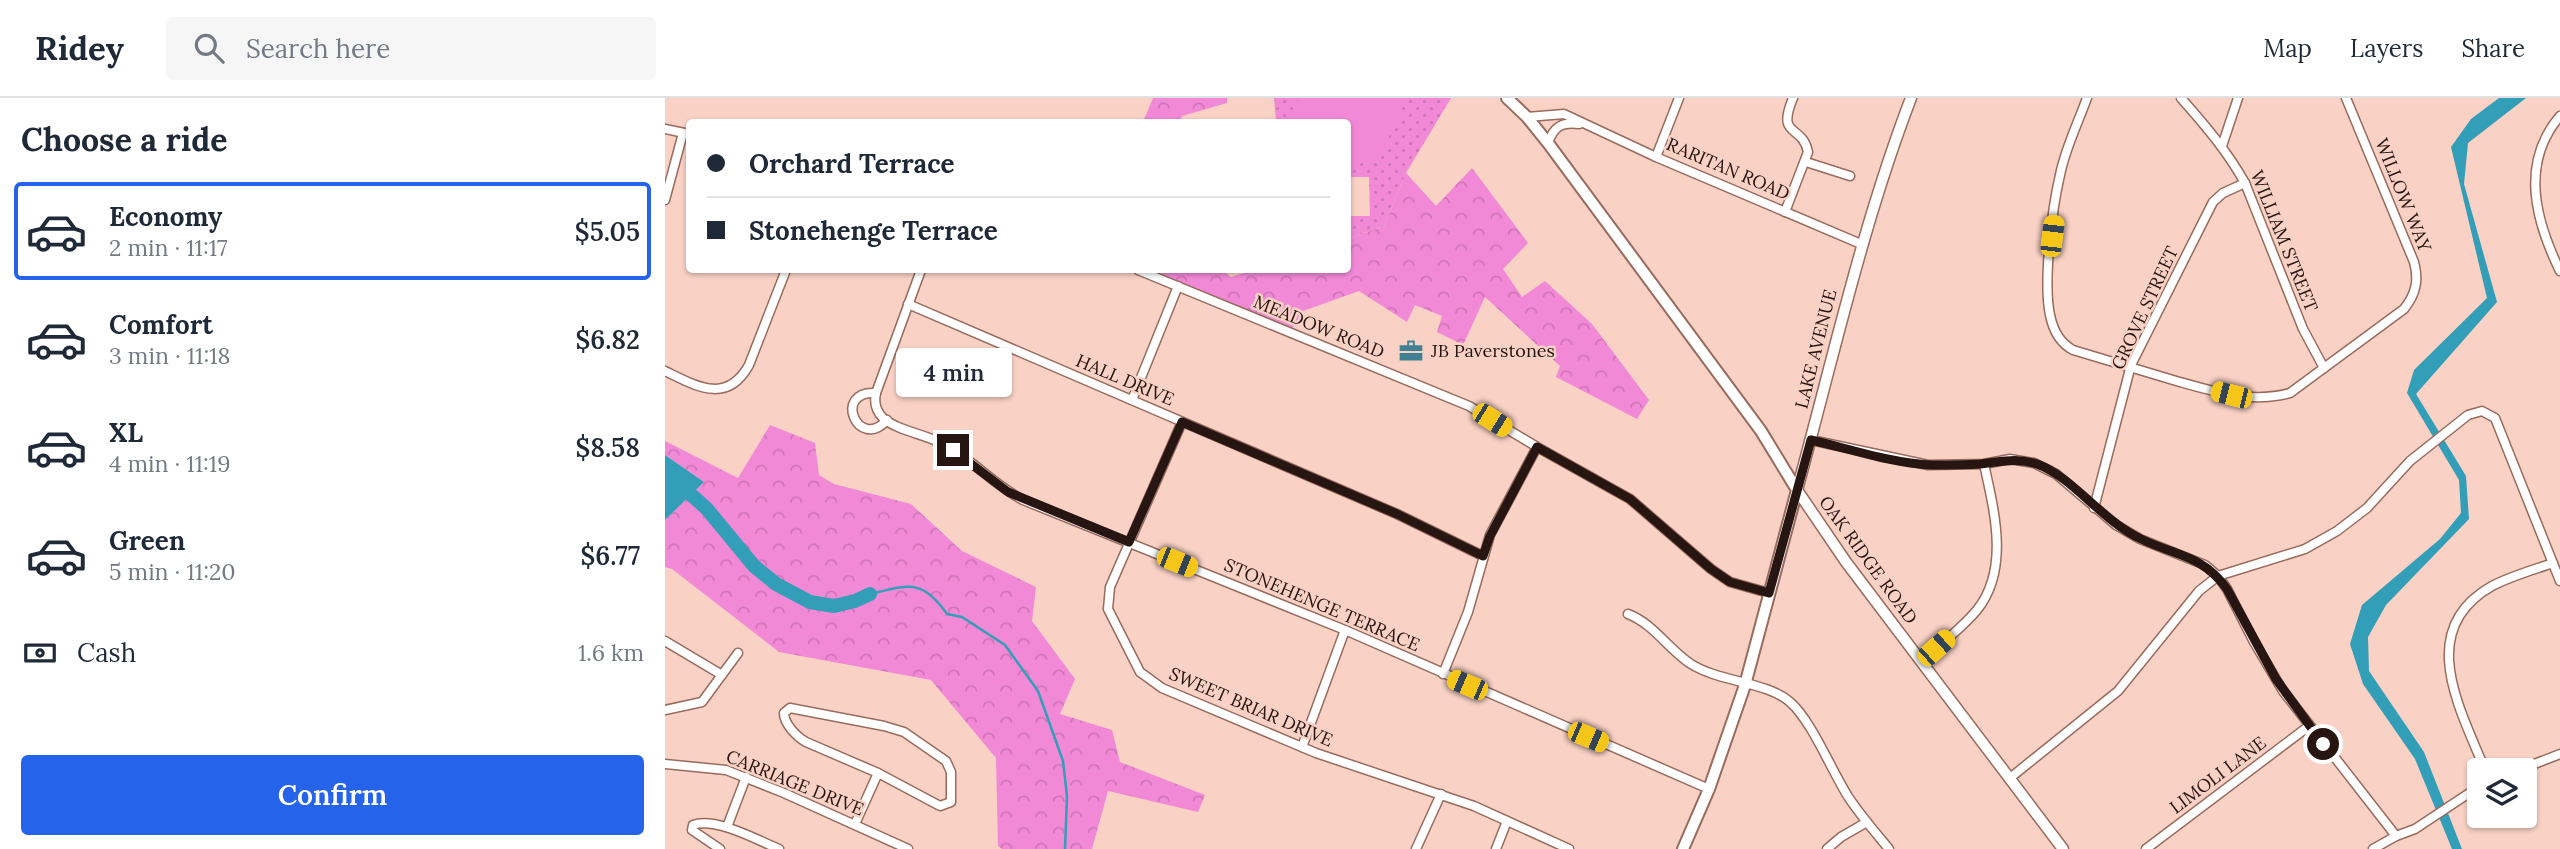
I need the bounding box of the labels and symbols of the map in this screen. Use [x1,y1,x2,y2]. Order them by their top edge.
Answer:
street label: RARITAN ROAD [1663,132,1793,205]
street label: WILLOW WAY [2370,135,2437,255]
street label: WILLIAM STREET [2246,167,2323,315]
car [2040,214,2065,258]
street label: GROVE STREET [2106,242,2183,373]
street label: LAKE AVENUE [1790,287,1841,411]
street label: MEADOW ROAD [1250,290,1388,363]
office icon: JB Paverstones [1397,337,1425,365]
place label: JB Paverstones [1430,339,1555,362]
callout: 4 min [895,348,1011,398]
street label: HALL DRIVE [1073,349,1178,411]
car [2209,380,2254,410]
car [1469,400,1516,440]
route end [937,434,969,466]
street label: OAK RIDGE ROAD [1814,491,1923,628]
car [1154,544,1201,580]
street label: STONEHENGE TERRACE [1221,553,1424,656]
car [1914,626,1959,670]
street label: SWEET BRIAR DRIVE [1166,662,1337,752]
car [1444,667,1491,703]
car [1565,719,1612,755]
route start [2307,728,2339,760]
street label: LIMOLI LANE [2165,731,2271,818]
street label: CARRIAGE DRIVE [723,744,867,821]

